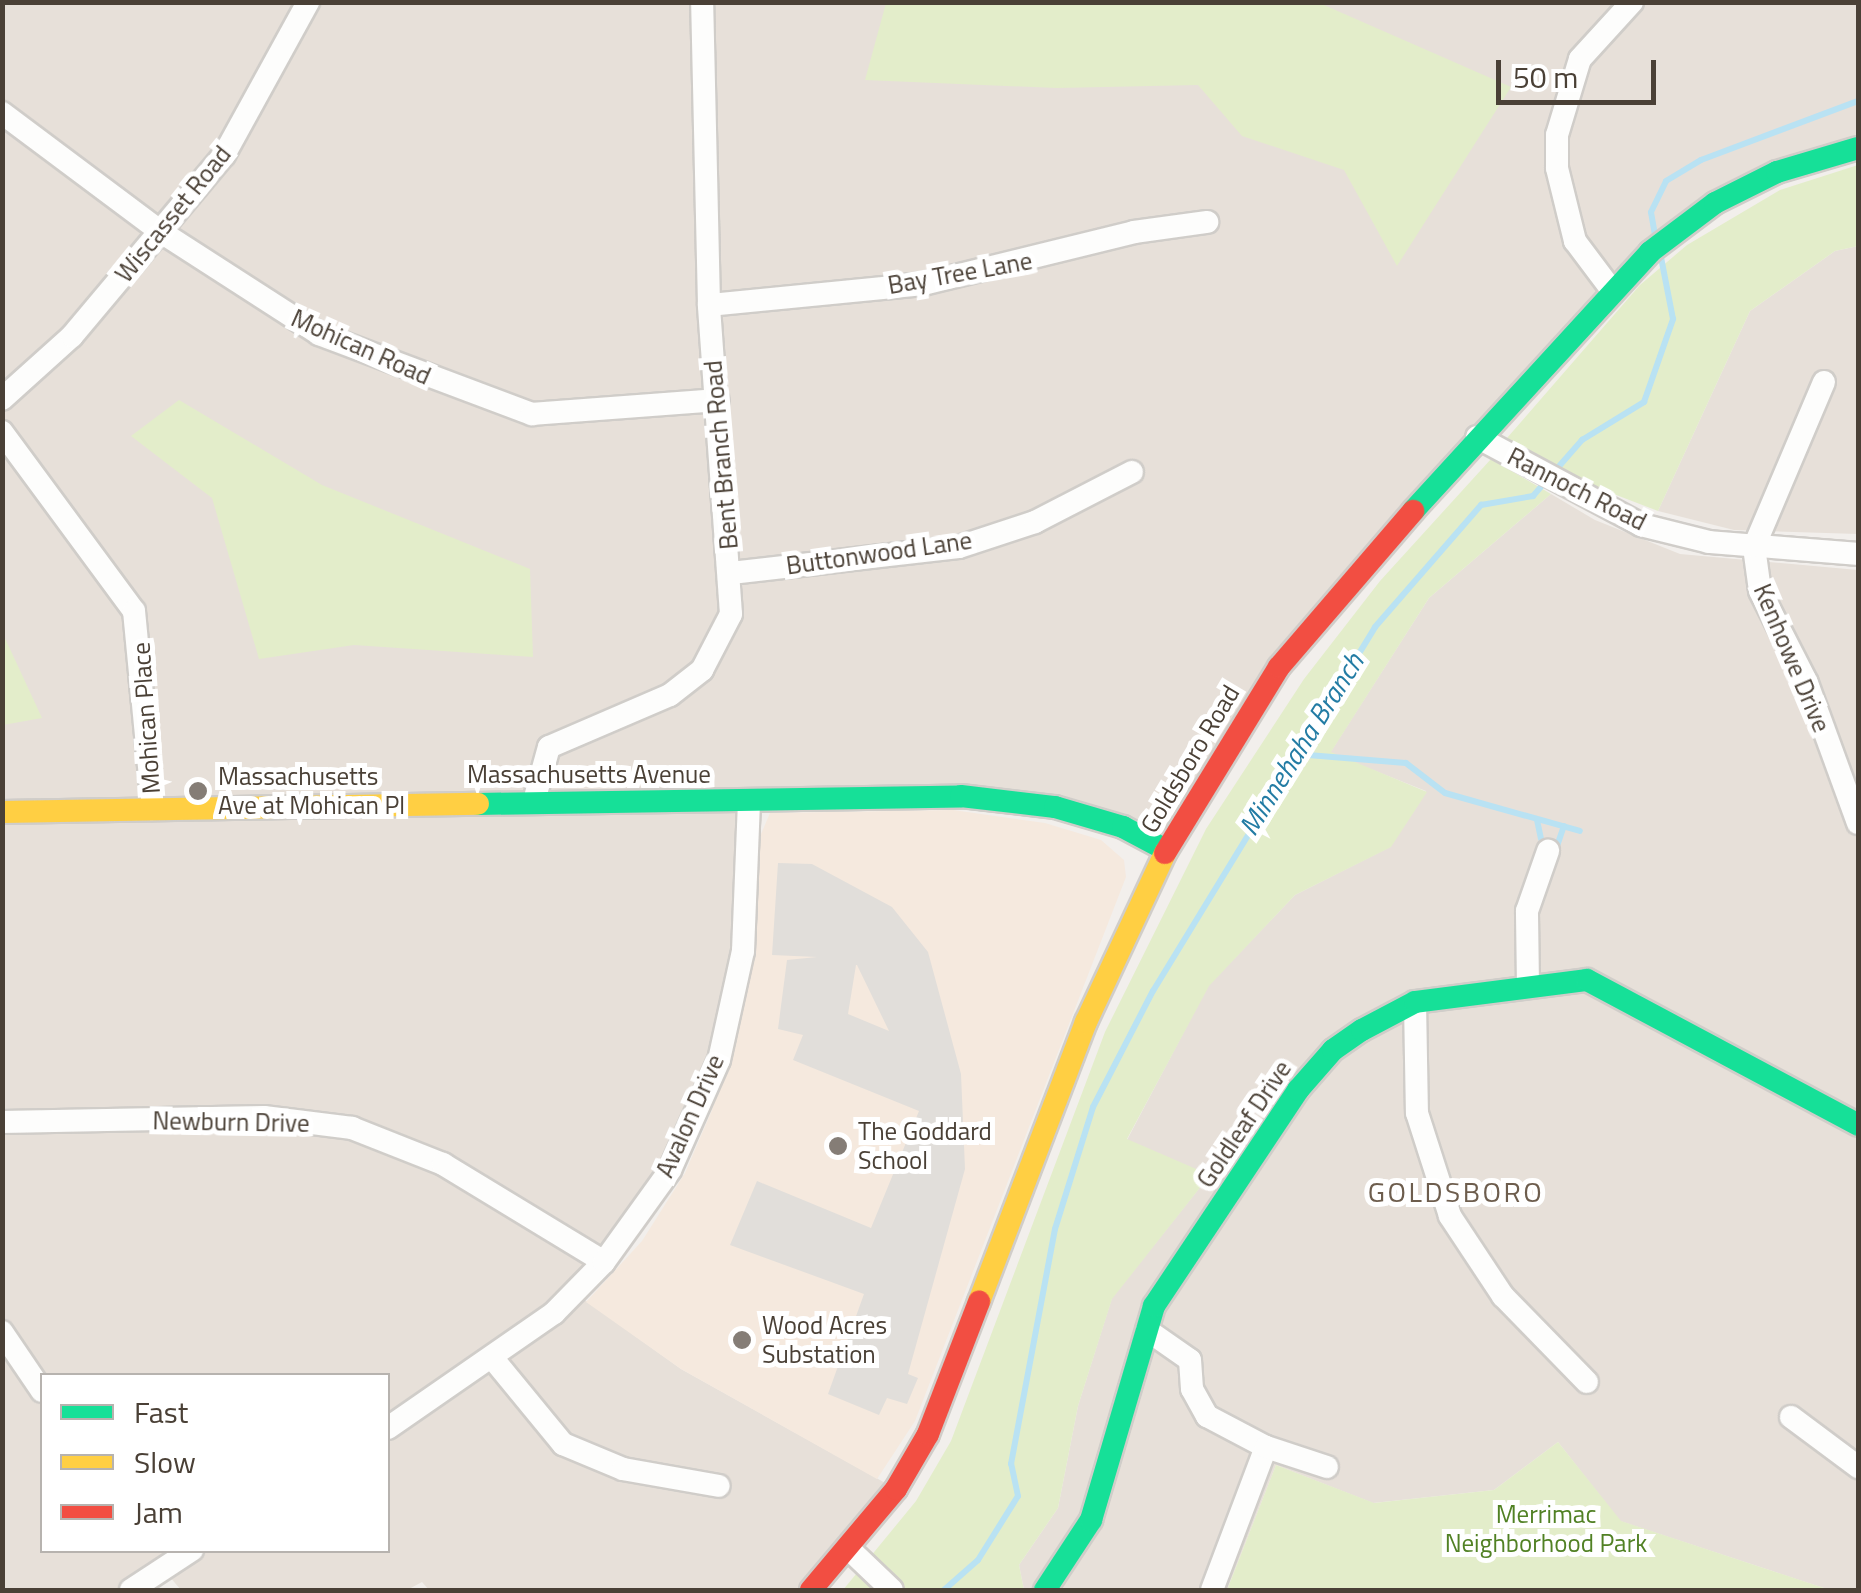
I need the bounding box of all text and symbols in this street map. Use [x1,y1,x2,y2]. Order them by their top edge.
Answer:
scale bar [1501,40,1661,102]
text: 50 m [1513,54,1578,100]
street label: Wiscasset Road [109,140,237,288]
street label: Bay Tree Lane [885,246,1035,300]
street label: Mohican Road [287,303,435,391]
street label: Bent Branch Road [698,359,744,551]
street label: Rannoch Road [1503,441,1651,537]
street label: Buttonwood Lane [784,525,974,581]
street label: Kenhowe Drive [1747,579,1837,737]
street label: Mohican Place [126,641,166,795]
water label: Minnehaha Branch [1232,647,1370,841]
street label: Goldsboro Road [1134,680,1246,838]
street label: Massachusetts Avenue [467,759,711,789]
place label: Massachusetts Ave at Mohican Pl [218,762,405,821]
marker: Massachusetts Ave at Mohican Pl [187,780,209,802]
street label: Avalon Drive [650,1050,730,1182]
street label: Goldleaf Drive [1190,1055,1298,1193]
street label: Newburn Drive [152,1106,310,1138]
place label: The Goddard School [858,1117,992,1176]
marker: The Goddard School [827,1135,849,1157]
district label: GOLDSBORO [1368,1175,1544,1209]
place label: Wood Acres Substation [762,1311,887,1370]
marker: Wood Acres Substation [731,1329,753,1351]
legend [40,1373,390,1553]
text: Fast [134,1389,188,1435]
text: Slow [134,1439,196,1485]
text: Jam [134,1489,183,1535]
park label: Merrimac Neighborhood Park [1445,1500,1647,1559]

